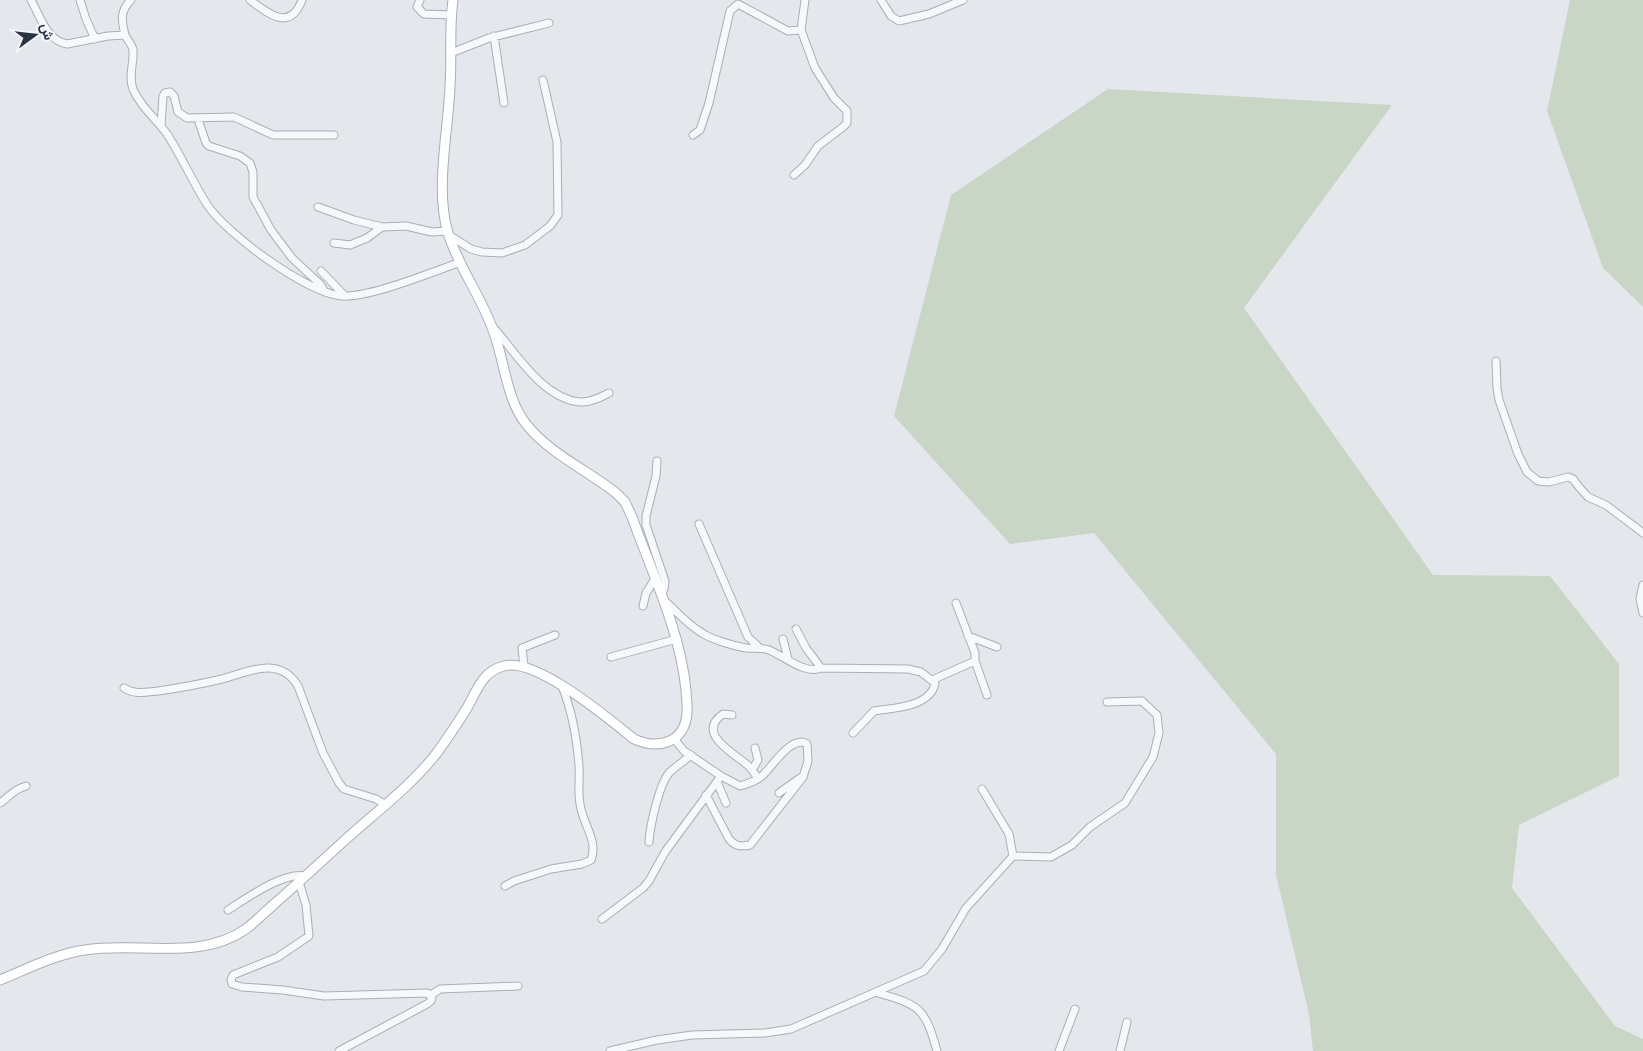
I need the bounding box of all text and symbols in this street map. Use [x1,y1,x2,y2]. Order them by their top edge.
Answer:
north arrow [10,10,60,60]
text: ش [37,21,58,42]

